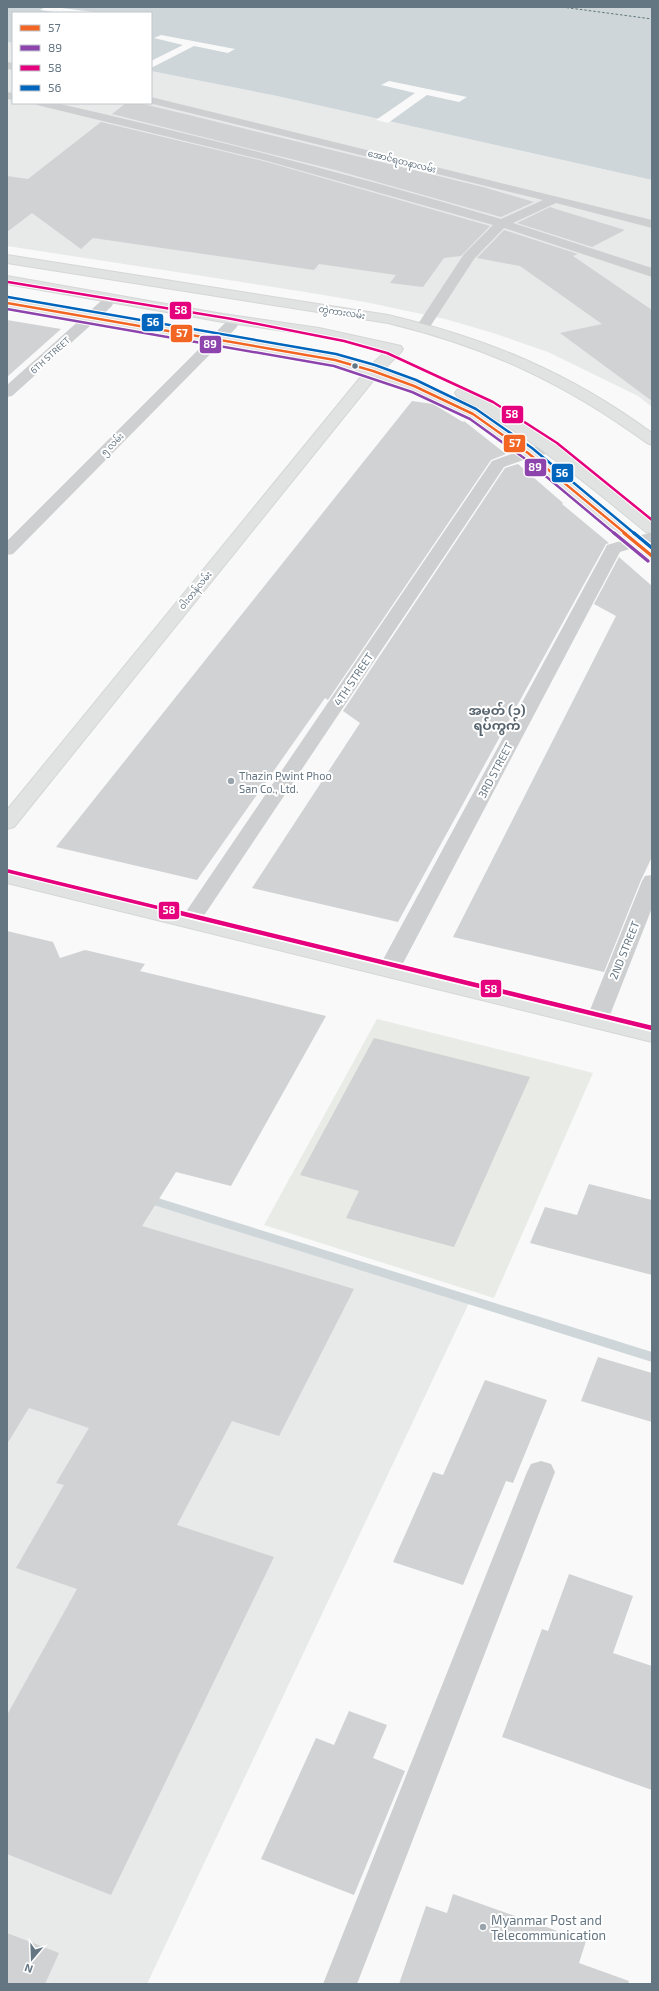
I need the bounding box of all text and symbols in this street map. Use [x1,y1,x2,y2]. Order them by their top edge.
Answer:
legend [12,12,152,104]
text: 57 [48,20,61,34]
text: 89 [48,40,62,54]
text: 58 [48,60,62,74]
text: 56 [48,80,61,94]
street label: အောင်ရတနာလမ်း [366,147,437,177]
line badge: 58 [169,301,192,320]
text: 58 [175,303,188,316]
street label: တွဲကားလမ်း [318,303,366,323]
line badge: 56 [141,313,164,332]
text: 56 [147,315,160,328]
line badge: 57 [170,324,193,343]
text: 57 [176,326,188,339]
street label: 6TH STREET [28,334,73,376]
line badge: 89 [199,335,222,354]
text: 89 [203,337,217,350]
unlabelled marker [350,361,360,371]
line badge: 58 [501,405,524,424]
text: 58 [506,407,519,420]
street label: ၅ လမ်း [98,430,127,459]
line badge: 57 [503,434,526,453]
text: 57 [509,436,521,449]
line badge: 89 [524,458,547,477]
text: 89 [528,460,542,473]
line badge: 56 [551,463,574,483]
text: 56 [556,466,569,479]
street label: ဝါးတန်လမ်း [176,569,215,613]
street label: 4TH STREET [331,650,376,708]
district label: အမှတ် (၁) ရပ်ကွက် [468,701,526,736]
street label: 3RD STREET [475,740,515,800]
place label: Thazin Pwint Phoo San Co., Ltd. [239,769,332,795]
marker: Thazin Pwint Phoo San Co., Ltd. [226,776,236,786]
line badge: 58 [158,901,180,920]
text: 58 [163,903,176,916]
street label: 2ND STREET [606,918,642,981]
line badge: 58 [480,979,502,998]
text: 58 [485,982,498,995]
place label: Myanmar Post and Telecommunication [491,1912,606,1943]
marker: Myanmar Post and Telecommunication [478,1922,488,1932]
north arrow [12,1939,52,1979]
text: N [23,1961,34,1976]

